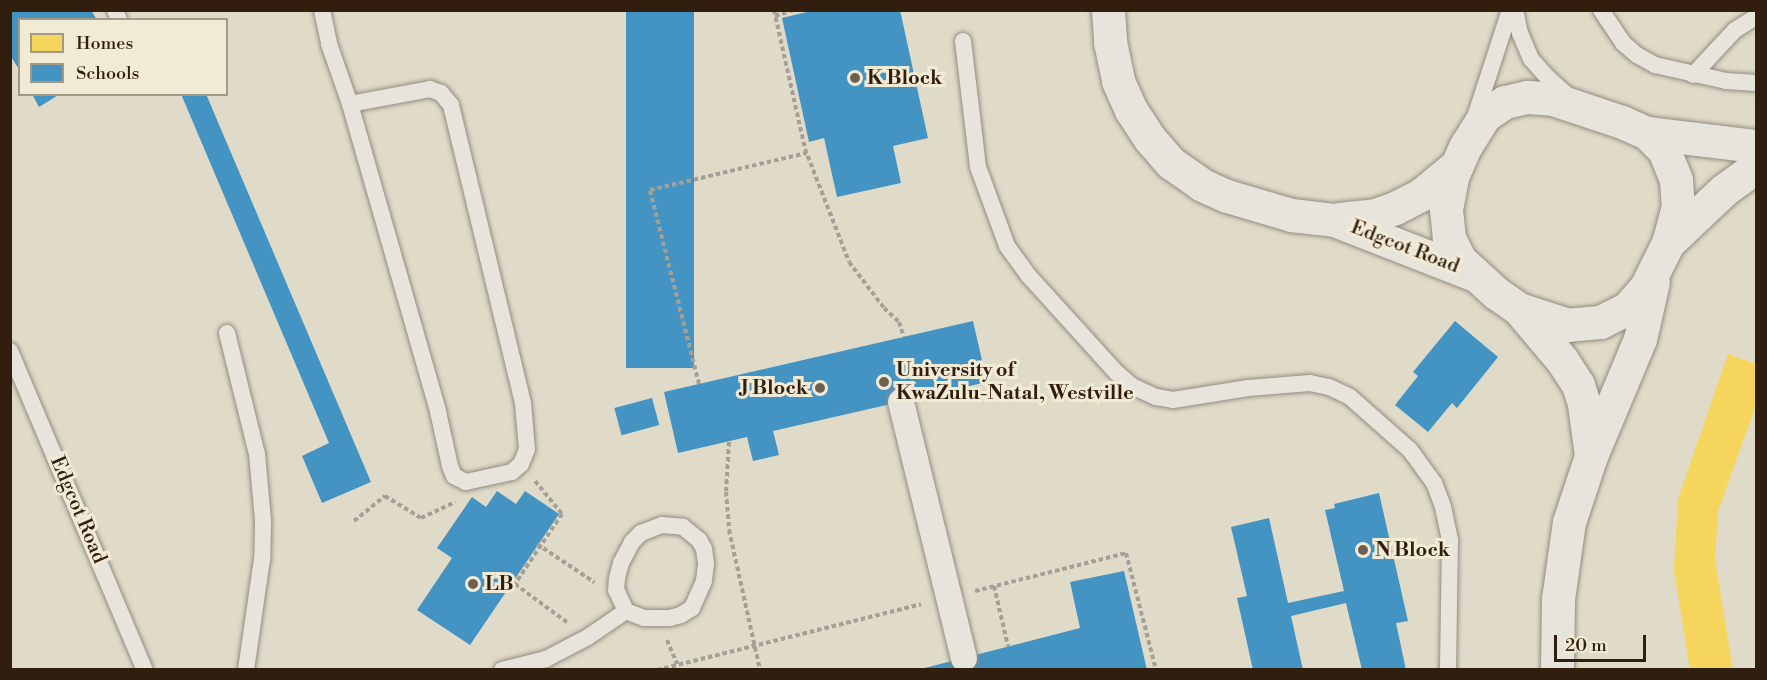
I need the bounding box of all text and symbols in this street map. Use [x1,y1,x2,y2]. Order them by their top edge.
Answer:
legend [18,18,228,96]
text: Homes [76,32,133,55]
text: Schools [76,62,139,85]
place label: K Block [867,66,942,90]
marker: K Block [848,71,862,85]
street label: Edgcot Road [1347,215,1463,279]
place label: University of KwaZulu-Natal, Westville [896,358,1134,405]
marker: University of KwaZulu-Natal, Westville [877,375,891,389]
place label: J Block [741,376,808,400]
marker: J Block [813,381,827,395]
street label: Edgcot Road [45,453,111,567]
place label: N Block [1375,538,1450,562]
marker: N Block [1356,543,1370,557]
place label: LB [485,572,514,596]
marker: LB [466,577,480,591]
scale bar [1557,623,1648,661]
text: 20 m [1565,634,1607,657]

